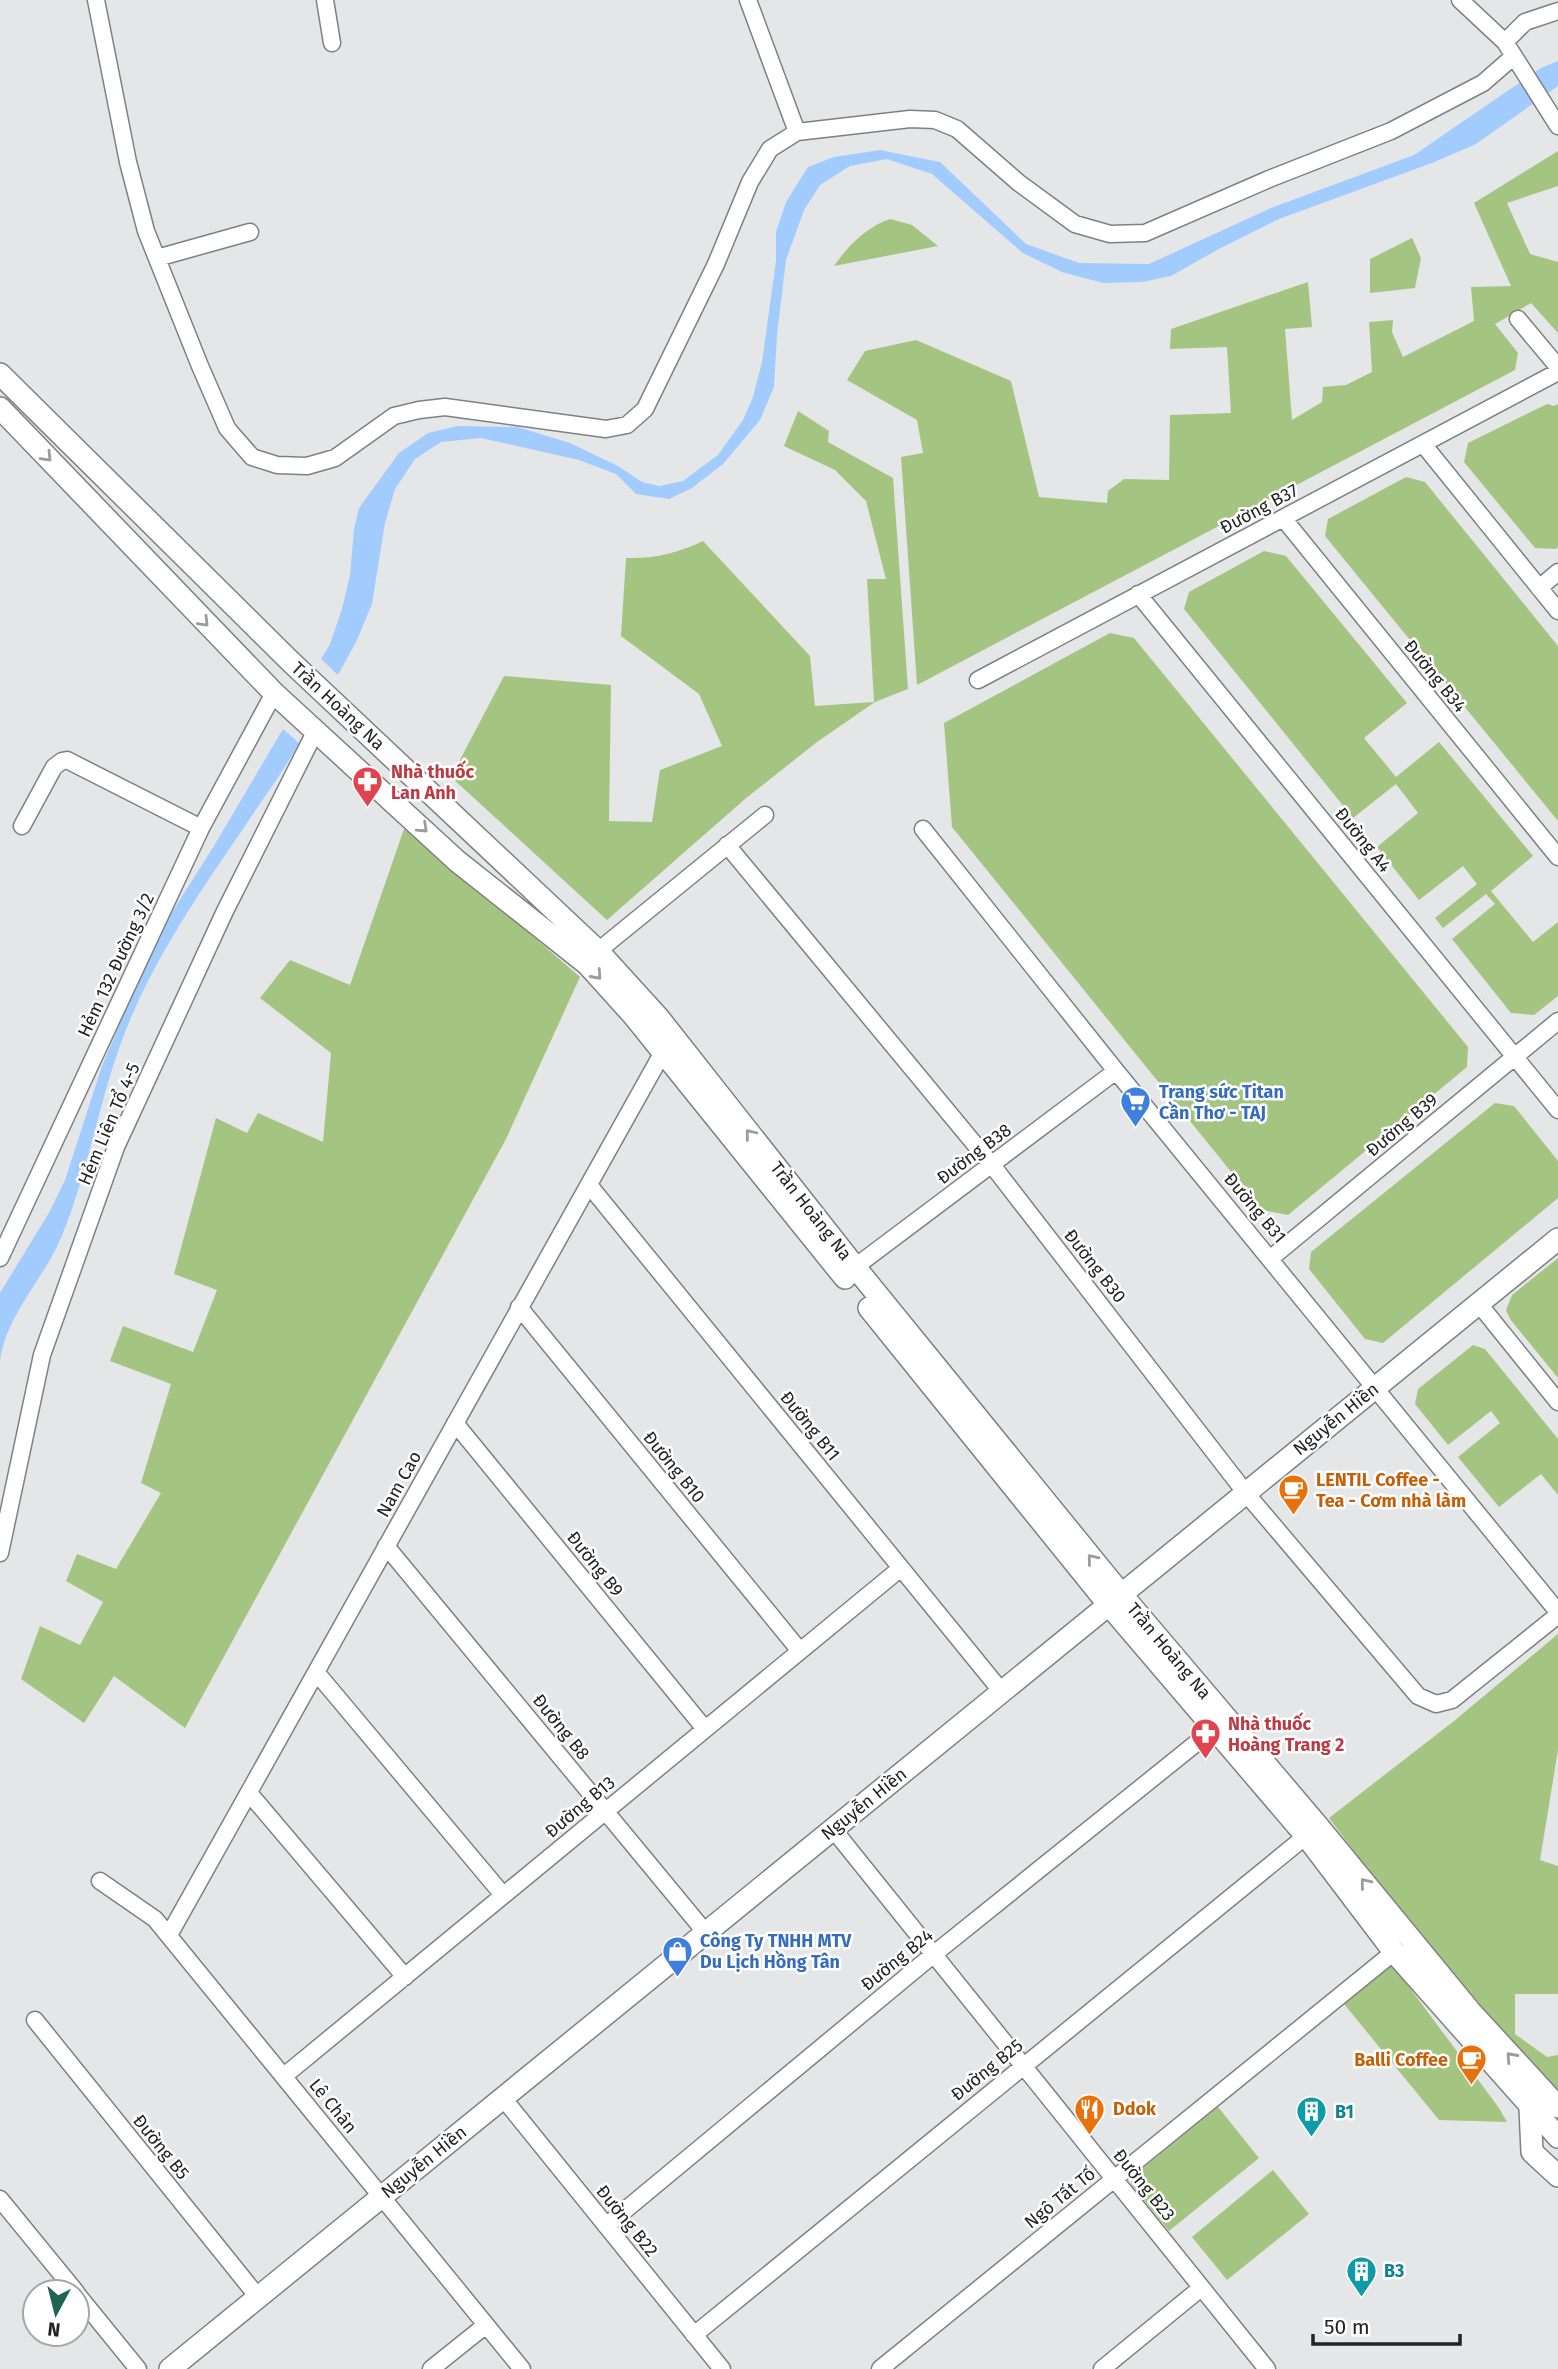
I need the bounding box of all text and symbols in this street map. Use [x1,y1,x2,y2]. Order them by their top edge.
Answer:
one-way arrow [39,449,52,462]
street label: Đường B37 [1216,479,1302,539]
one-way arrow [196,614,209,627]
street label: Đường B34 [1399,635,1471,717]
street label: Trần Hoàng Na [287,657,389,755]
place label: Nhà thuốc Lan Anh [391,760,475,804]
pharmacy icon: Nhà thuốc Lan Anh [351,765,385,809]
street label: Đường A4 [1330,803,1396,877]
one-way arrow [415,820,428,833]
street label: Hẻm 132 Đường 3/2 [73,889,159,1041]
one-way arrow [588,967,601,980]
street label: Hẻm Liên Tổ 4-5 [72,1059,145,1188]
place label: Trang sức Titan Cần Thơ - TAJ [1159,1081,1284,1124]
supermarket icon: Trang sức Titan Cần Thơ - TAJ [1119,1085,1153,1129]
street label: Đường B39 [1362,1089,1442,1161]
street label: Đường B38 [932,1119,1016,1189]
one-way arrow [745,1129,758,1141]
street label: Trần Hoàng Na [766,1157,856,1265]
street label: Đường B31 [1219,1168,1291,1248]
street label: Đường B30 [1059,1225,1131,1307]
street label: Nguyễn Hiền [1288,1377,1383,1460]
street label: Đường B11 [775,1387,845,1465]
street label: Đường B10 [638,1427,710,1507]
street label: Nam Cao [372,1447,426,1521]
place label: LENTIL Coffee - Tea - Cơm nhà làm [1316,1469,1466,1512]
cafe icon: LENTIL Coffee - Tea - Cơm nhà làm [1276,1473,1310,1517]
street label: Đường B9 [562,1527,628,1601]
one-way arrow [1088,1554,1101,1566]
street label: Trần Hoàng Na [1122,1598,1216,1704]
street label: Đường B8 [528,1690,594,1764]
place label: Nhà thuốc Hoàng Trang 2 [1228,1712,1344,1756]
pharmacy icon: Nhà thuốc Hoàng Trang 2 [1188,1717,1222,1761]
street label: Nguyễn Hiền [816,1762,911,1845]
street label: Đường B13 [541,1771,619,1843]
one-way arrow [1361,1879,1373,1892]
street label: Đường B24 [857,1924,938,1996]
place label: Công Ty TNHH MTV Du Lịch Hồng Tân [700,1930,852,1973]
shop icon: Công Ty TNHH MTV Du Lịch Hồng Tân [660,1934,694,1978]
street label: Đường B25 [947,2034,1027,2106]
cafe icon: Balli Coffee [1454,2043,1488,2087]
place label: Balli Coffee [1354,2049,1448,2071]
one-way arrow [1507,2052,1519,2065]
street label: Lê Chân [304,2074,362,2138]
restaurant icon: Ddok [1073,2092,1107,2136]
building icon: B1 [1295,2095,1329,2139]
place label: Ddok [1113,2098,1157,2120]
place label: B1 [1335,2101,1354,2123]
street label: Đường B5 [128,2110,194,2184]
street label: Nguyễn Hiền [376,2120,471,2203]
street label: Đường B23 [1108,2145,1180,2225]
street label: Ngô Tất Tố [1020,2163,1100,2233]
street label: Đường B22 [591,2181,663,2261]
building icon: B3 [1344,2254,1378,2298]
place label: B3 [1384,2260,1404,2282]
north arrow [21,2278,91,2348]
scale bar [1313,2302,1460,2346]
text: 50 m [1324,2314,1370,2340]
text: N [46,2317,62,2342]

